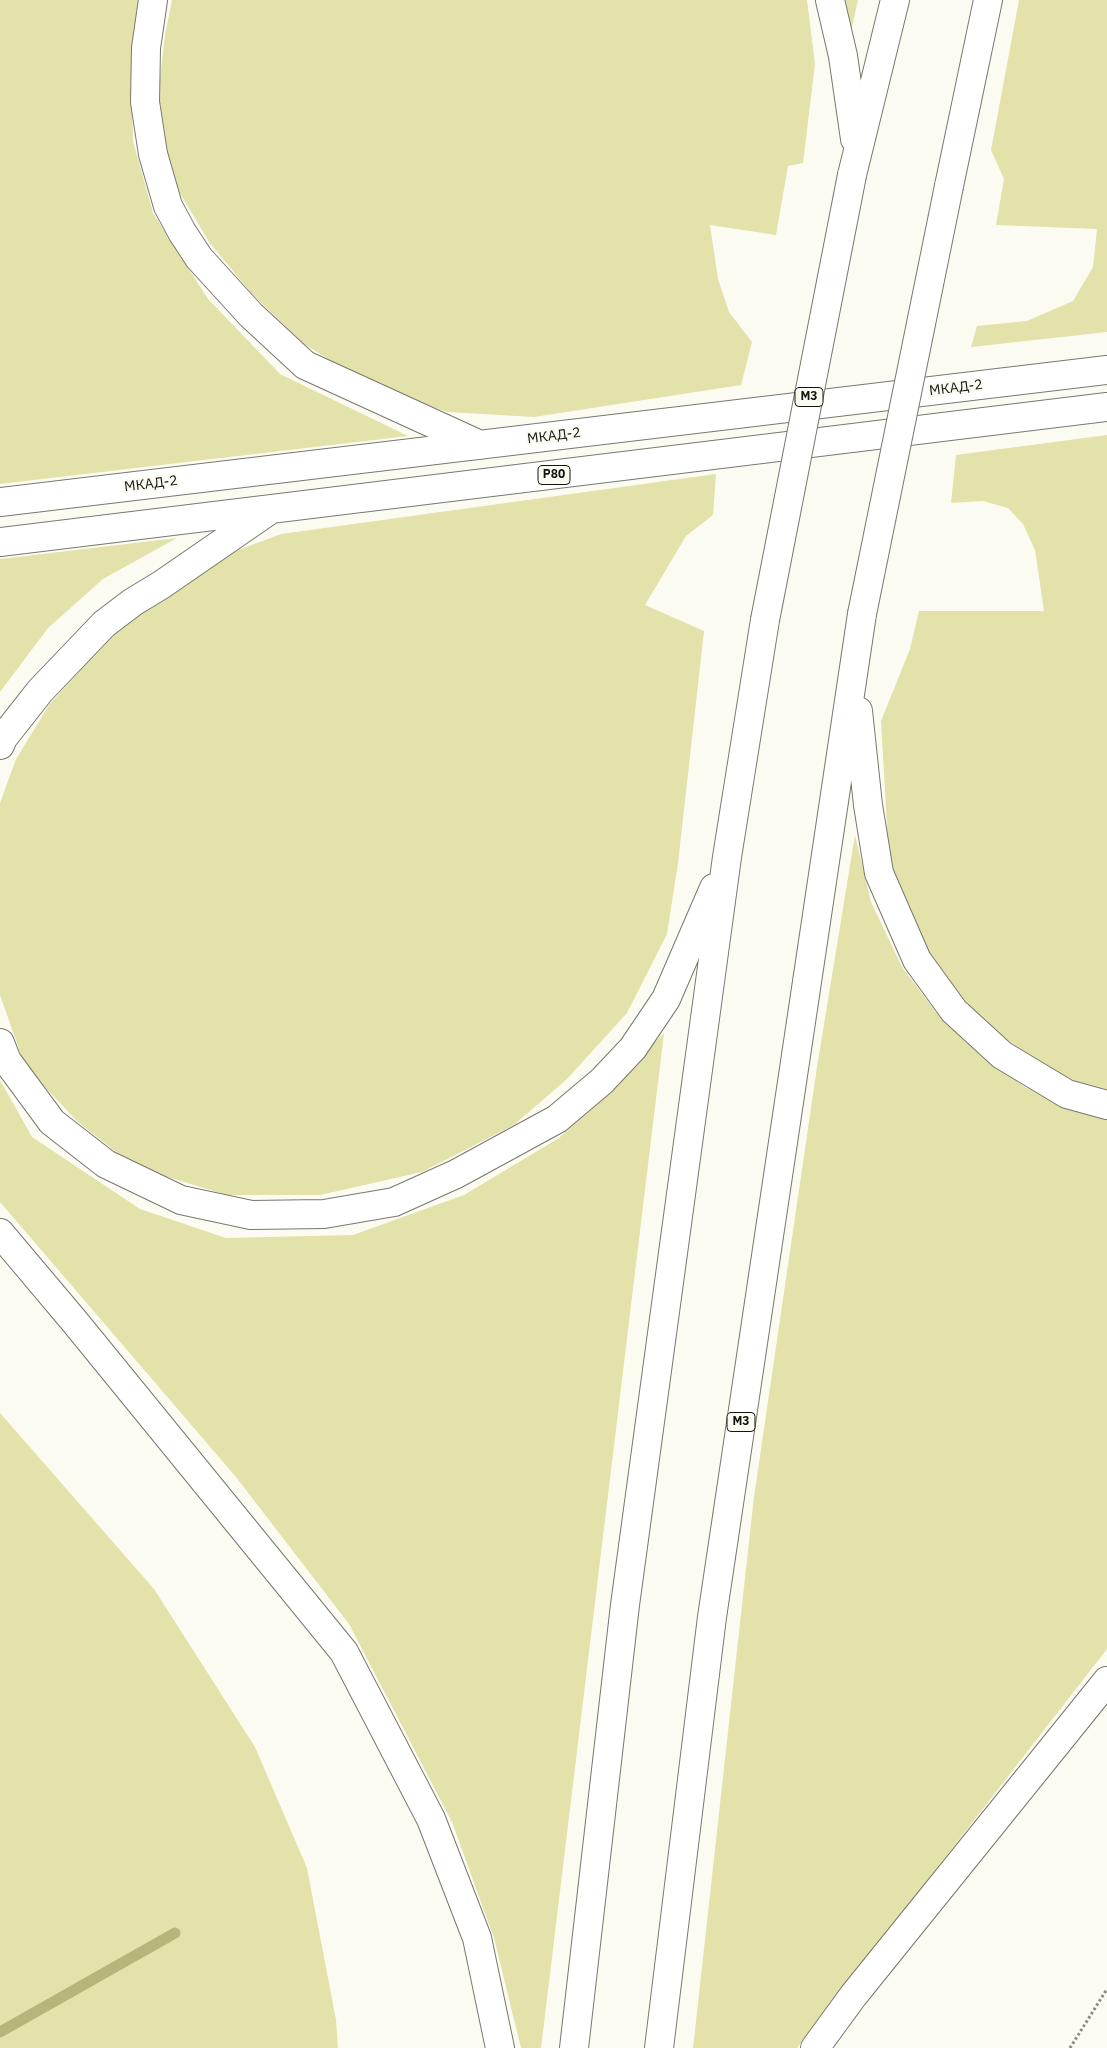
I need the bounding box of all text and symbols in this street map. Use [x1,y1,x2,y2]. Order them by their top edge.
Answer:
street label: МКАД-2 [928,376,984,400]
road number: М3 [795,388,823,407]
street label: МКАД-2 [526,424,582,448]
road number: Р80 [538,466,570,484]
street label: МКАД-2 [123,472,179,496]
road number: М3 [727,1412,755,1431]

